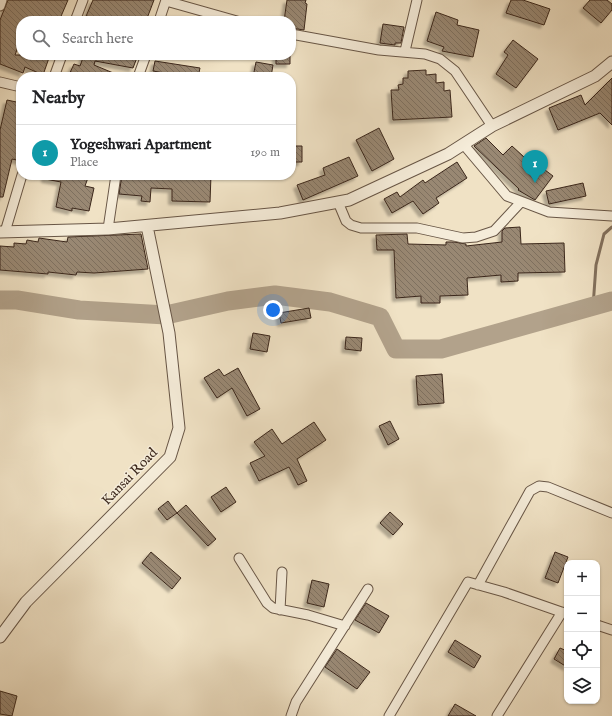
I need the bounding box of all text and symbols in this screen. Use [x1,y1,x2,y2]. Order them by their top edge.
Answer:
search box [16,16,296,60]
icon: search [30,27,52,49]
text: Search here [62,29,133,48]
text: Nearby [32,88,85,109]
text: Yogeshwari Apartment [70,135,211,154]
text: 1 [43,144,47,161]
text: 190 m [250,144,280,161]
pin: 1 [522,150,548,183]
text: Place [70,154,98,171]
your location [263,300,283,320]
street label: Kansai Road [98,444,162,509]
map controls [564,560,600,704]
button: + [564,560,600,596]
button: − [564,596,600,632]
button: locate [564,632,600,668]
button: layers [564,668,600,704]

